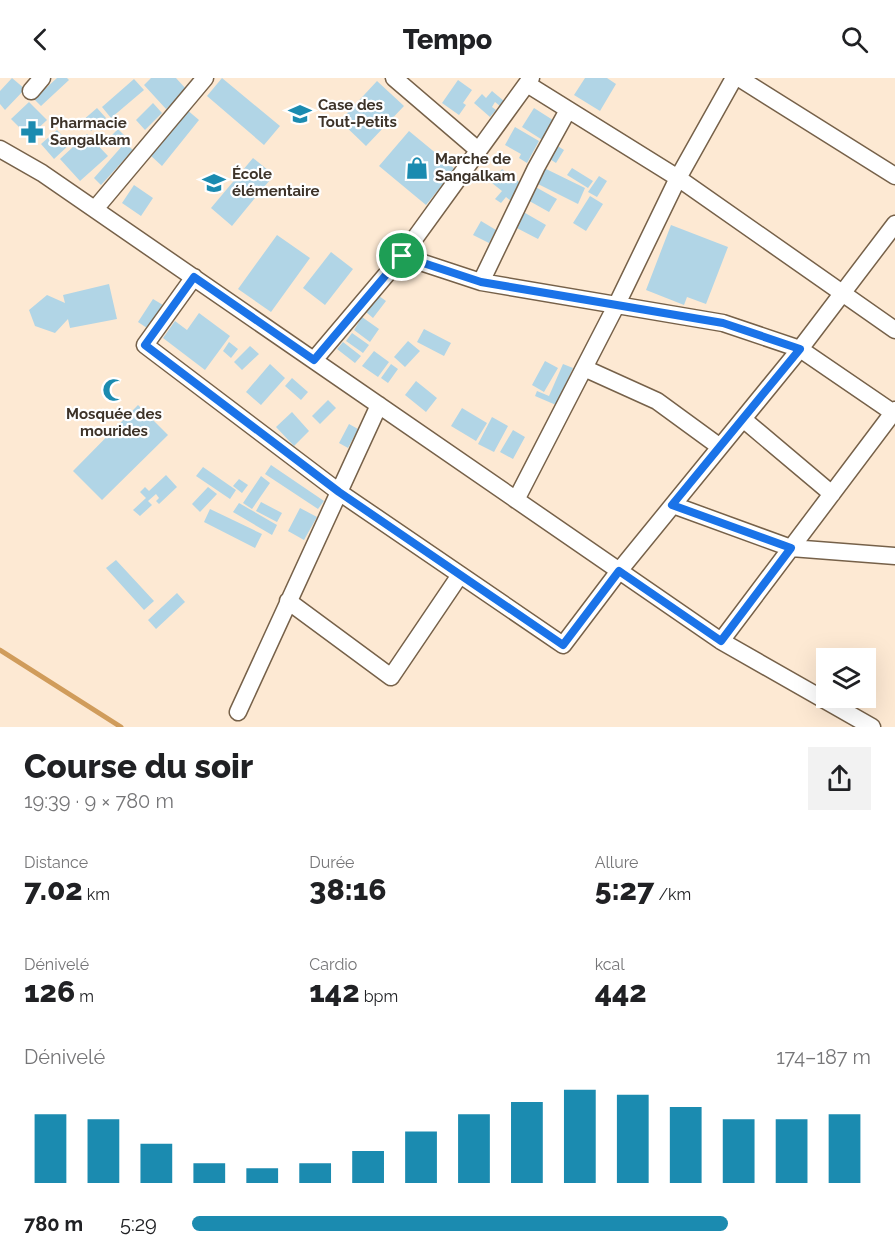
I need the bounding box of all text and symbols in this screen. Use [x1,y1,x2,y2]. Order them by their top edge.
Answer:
icon: back [24,23,57,56]
icon: search [838,23,871,56]
text: Tempo [403,24,492,55]
place label: Case des Tout-Petits [318,96,397,131]
school or university icon: Case des Tout-Petits [287,101,313,127]
place label: Pharmacie Sangalkam [50,114,131,149]
pharmacy icon: Pharmacie Sangalkam [19,119,45,145]
place label: Marche de Sangalkam [435,150,516,185]
shop icon: Marche de Sangalkam [404,155,430,181]
place label: École élémentaire [232,165,320,200]
school or university icon: École élémentaire [201,170,227,196]
pin [376,230,427,281]
icon: arrive [385,239,418,272]
mosque icon: Mosquée des mourides [101,377,127,403]
place label: Mosquée des mourides [66,405,162,440]
map controls [816,648,876,708]
button: layers [816,648,876,708]
text: Course du soir [24,747,253,786]
button: share [808,747,871,810]
text: 19:39 · 9 × 780 m [24,789,174,813]
text: Distance [24,853,88,872]
text: Durée [309,853,354,872]
text: Allure [595,853,638,872]
text: 7.02 [24,872,83,907]
text: 38:16 [309,872,387,907]
text: 5:27 [595,872,654,907]
text: km [83,885,110,904]
text: /km [654,885,691,904]
text: Dénivelé [24,955,89,974]
text: Cardio [309,955,357,974]
text: kcal [595,955,625,974]
text: 126 [24,974,75,1009]
text: 142 [309,974,360,1009]
text: 442 [595,974,647,1009]
text: m [75,987,94,1006]
text: bpm [360,987,398,1006]
text: Dénivelé [24,1045,105,1069]
text: 174–187 m [776,1045,871,1069]
text: 780 m [24,1212,83,1236]
text: 5:29 [120,1212,157,1236]

